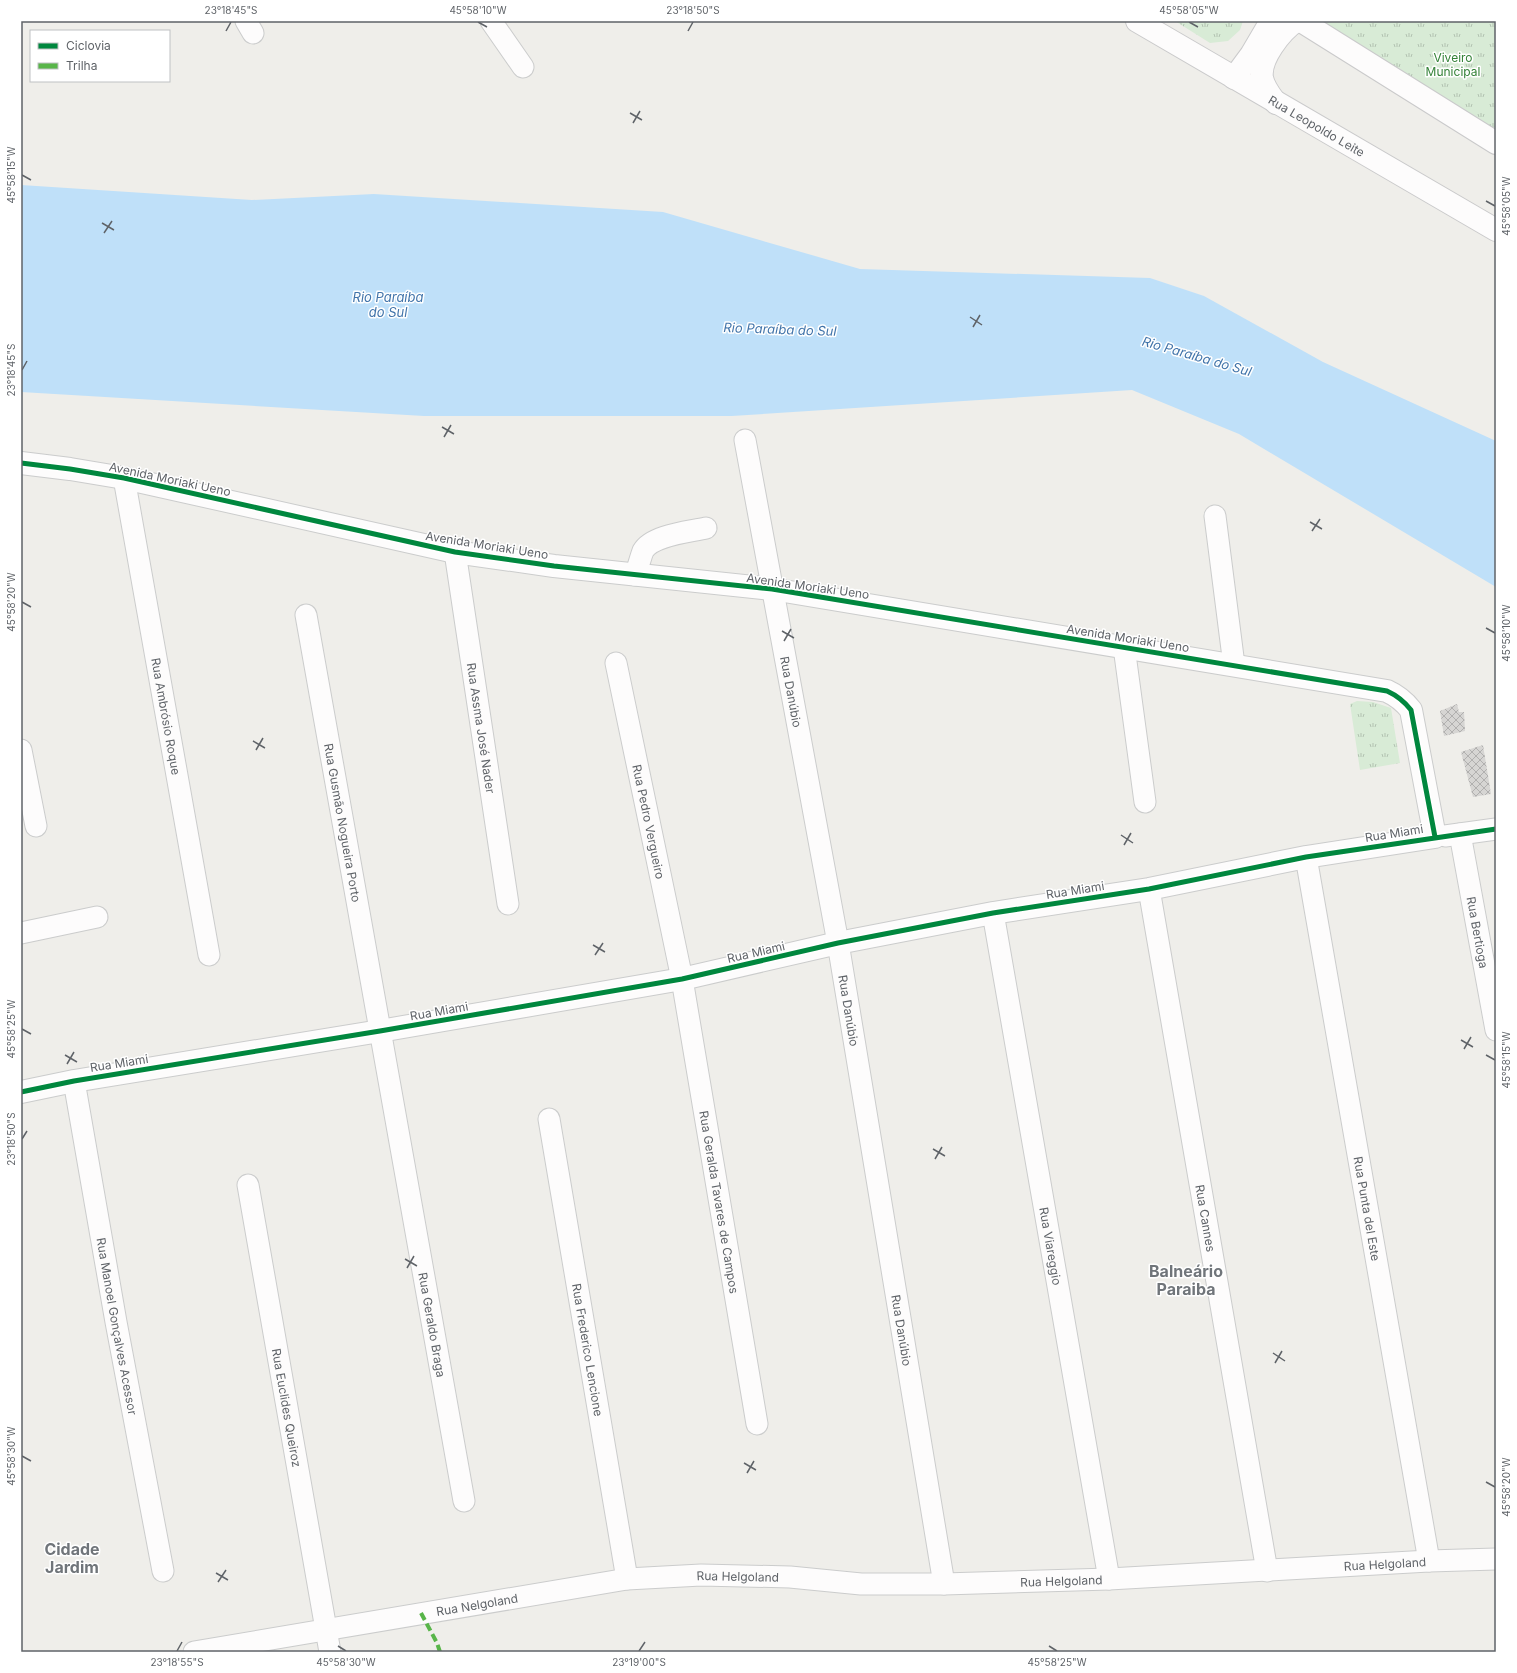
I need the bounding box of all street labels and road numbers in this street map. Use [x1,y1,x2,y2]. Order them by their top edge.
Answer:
street label: Rua Leopoldo Leite [1266,92,1368,160]
street label: Avenida Moriaki Ueno [108,459,232,499]
street label: Avenida Moriaki Ueno [425,528,549,562]
street label: Avenida Moriaki Ueno [746,570,870,602]
street label: Avenida Moriaki Ueno [1066,621,1190,655]
street label: Rua Danúbio [778,655,805,729]
street label: Rua Ambrósio Roque [149,657,184,776]
street label: Rua Assma José Nader [464,662,499,795]
street label: Rua Gusmão Nogueira Porto [322,742,365,903]
street label: Rua Pedro Vergueiro [630,763,668,880]
street label: Rua Miami [1364,821,1424,845]
street label: Rua Miami [1045,878,1105,902]
street label: Rua Bertioga [1464,895,1492,969]
street label: Rua Miami [726,938,786,966]
street label: Rua Danúbio [836,974,862,1047]
street label: Rua Miami [409,998,469,1023]
street label: Rua Miami [89,1051,149,1075]
street label: Rua Geralda Tavares de Campos [697,1109,742,1295]
street label: Rua Punta del Este [1351,1155,1384,1262]
street label: Rua Cannes [1193,1183,1219,1253]
street label: Rua Viareggio [1037,1206,1065,1286]
street label: Rua Manoel Gonçalves Acessor [94,1236,141,1417]
street label: Rua Geraldo Braga [416,1271,449,1378]
street label: Rua Frederico Lencione [569,1282,607,1417]
street label: Rua Danúbio [889,1293,915,1367]
street label: Rua Euclides Queiroz [269,1347,305,1468]
street label: Rua Helgoland [1343,1554,1426,1573]
street label: Rua Helgoland [696,1567,779,1584]
street label: Rua Helgoland [1020,1572,1103,1589]
street label: Rua Nelgoland [435,1590,519,1619]

